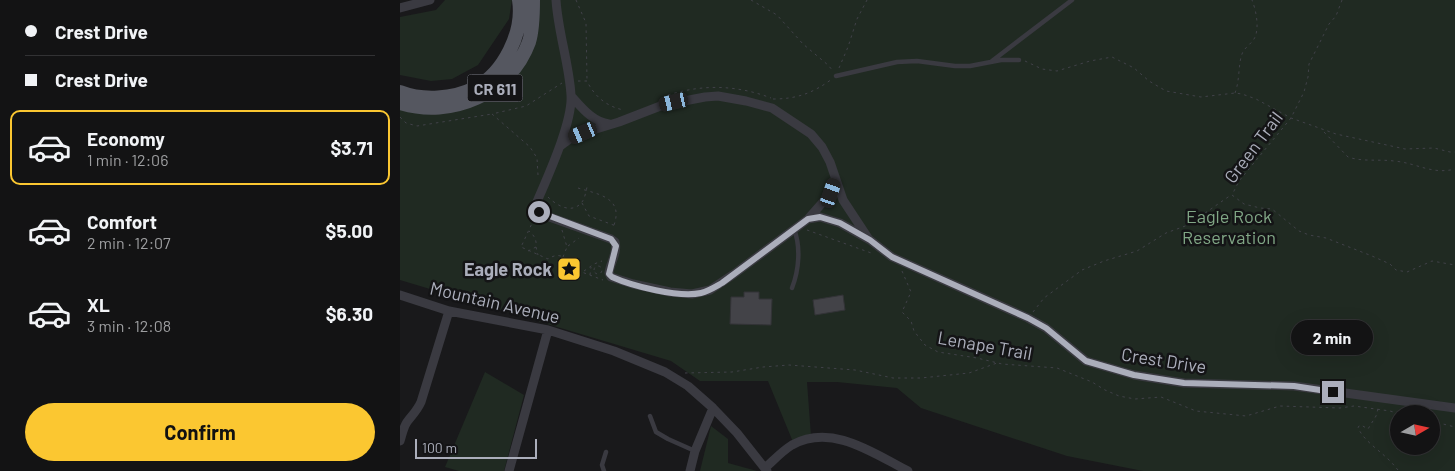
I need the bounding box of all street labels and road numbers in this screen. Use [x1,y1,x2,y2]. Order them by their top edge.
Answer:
road number: CR 611 [468,75,522,102]
street label: Green Trail [1219,107,1287,187]
street label: Mountain Avenue [428,276,562,328]
street label: Lenape Trail [936,326,1034,364]
street label: Crest Drive [1120,342,1208,378]

